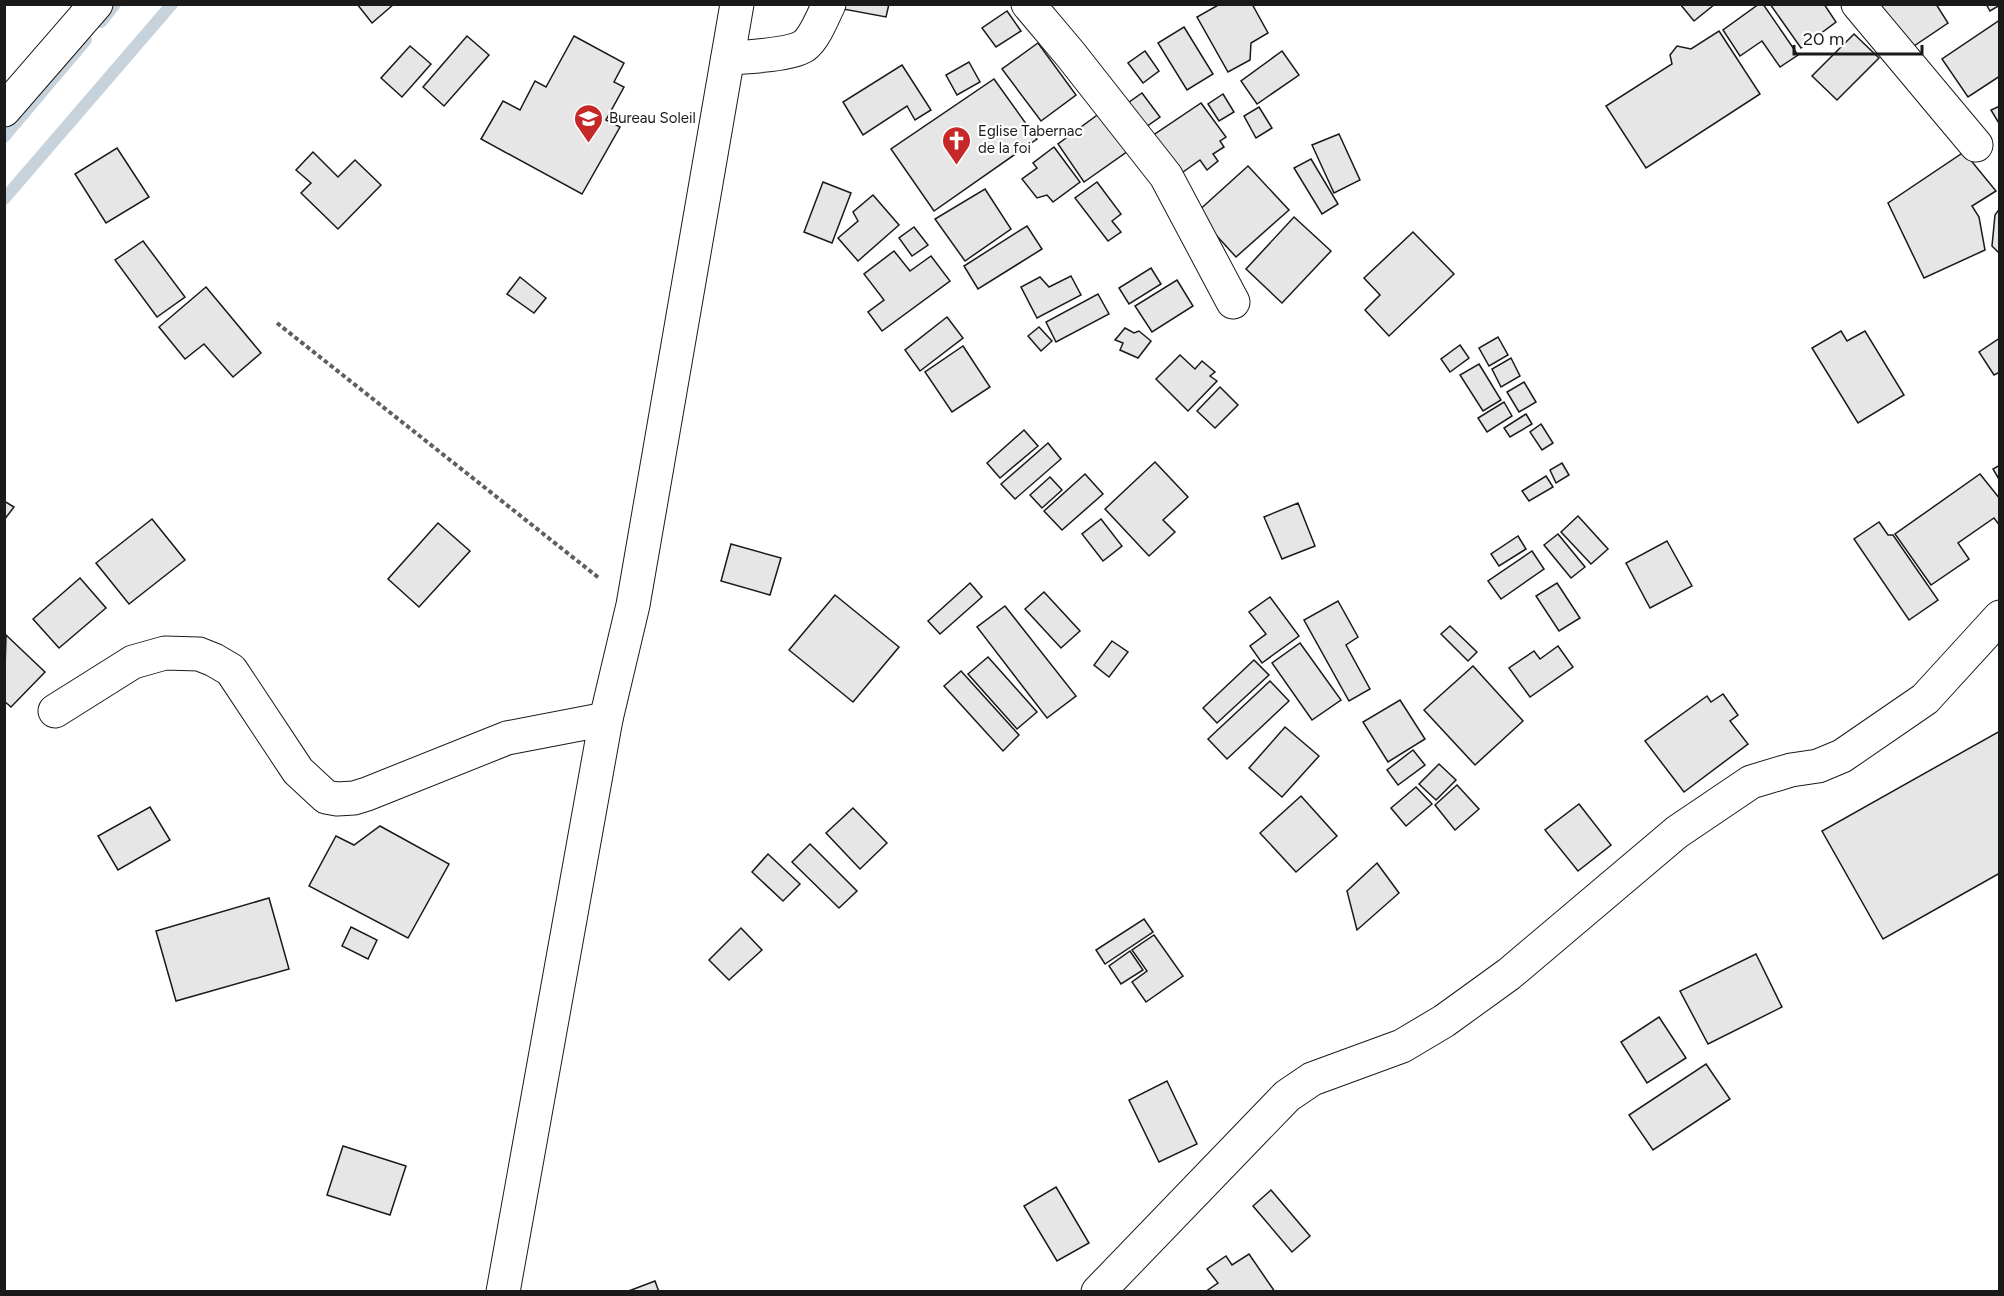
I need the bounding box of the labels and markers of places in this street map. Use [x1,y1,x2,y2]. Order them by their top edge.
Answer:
school or university icon: Bureau Soleil [572,102,604,144]
place label: Bureau Soleil [609,109,696,127]
place label: Eglise Tabernac de la foi [978,122,1083,157]
church icon: Eglise Tabernac de la foi [941,124,973,166]

